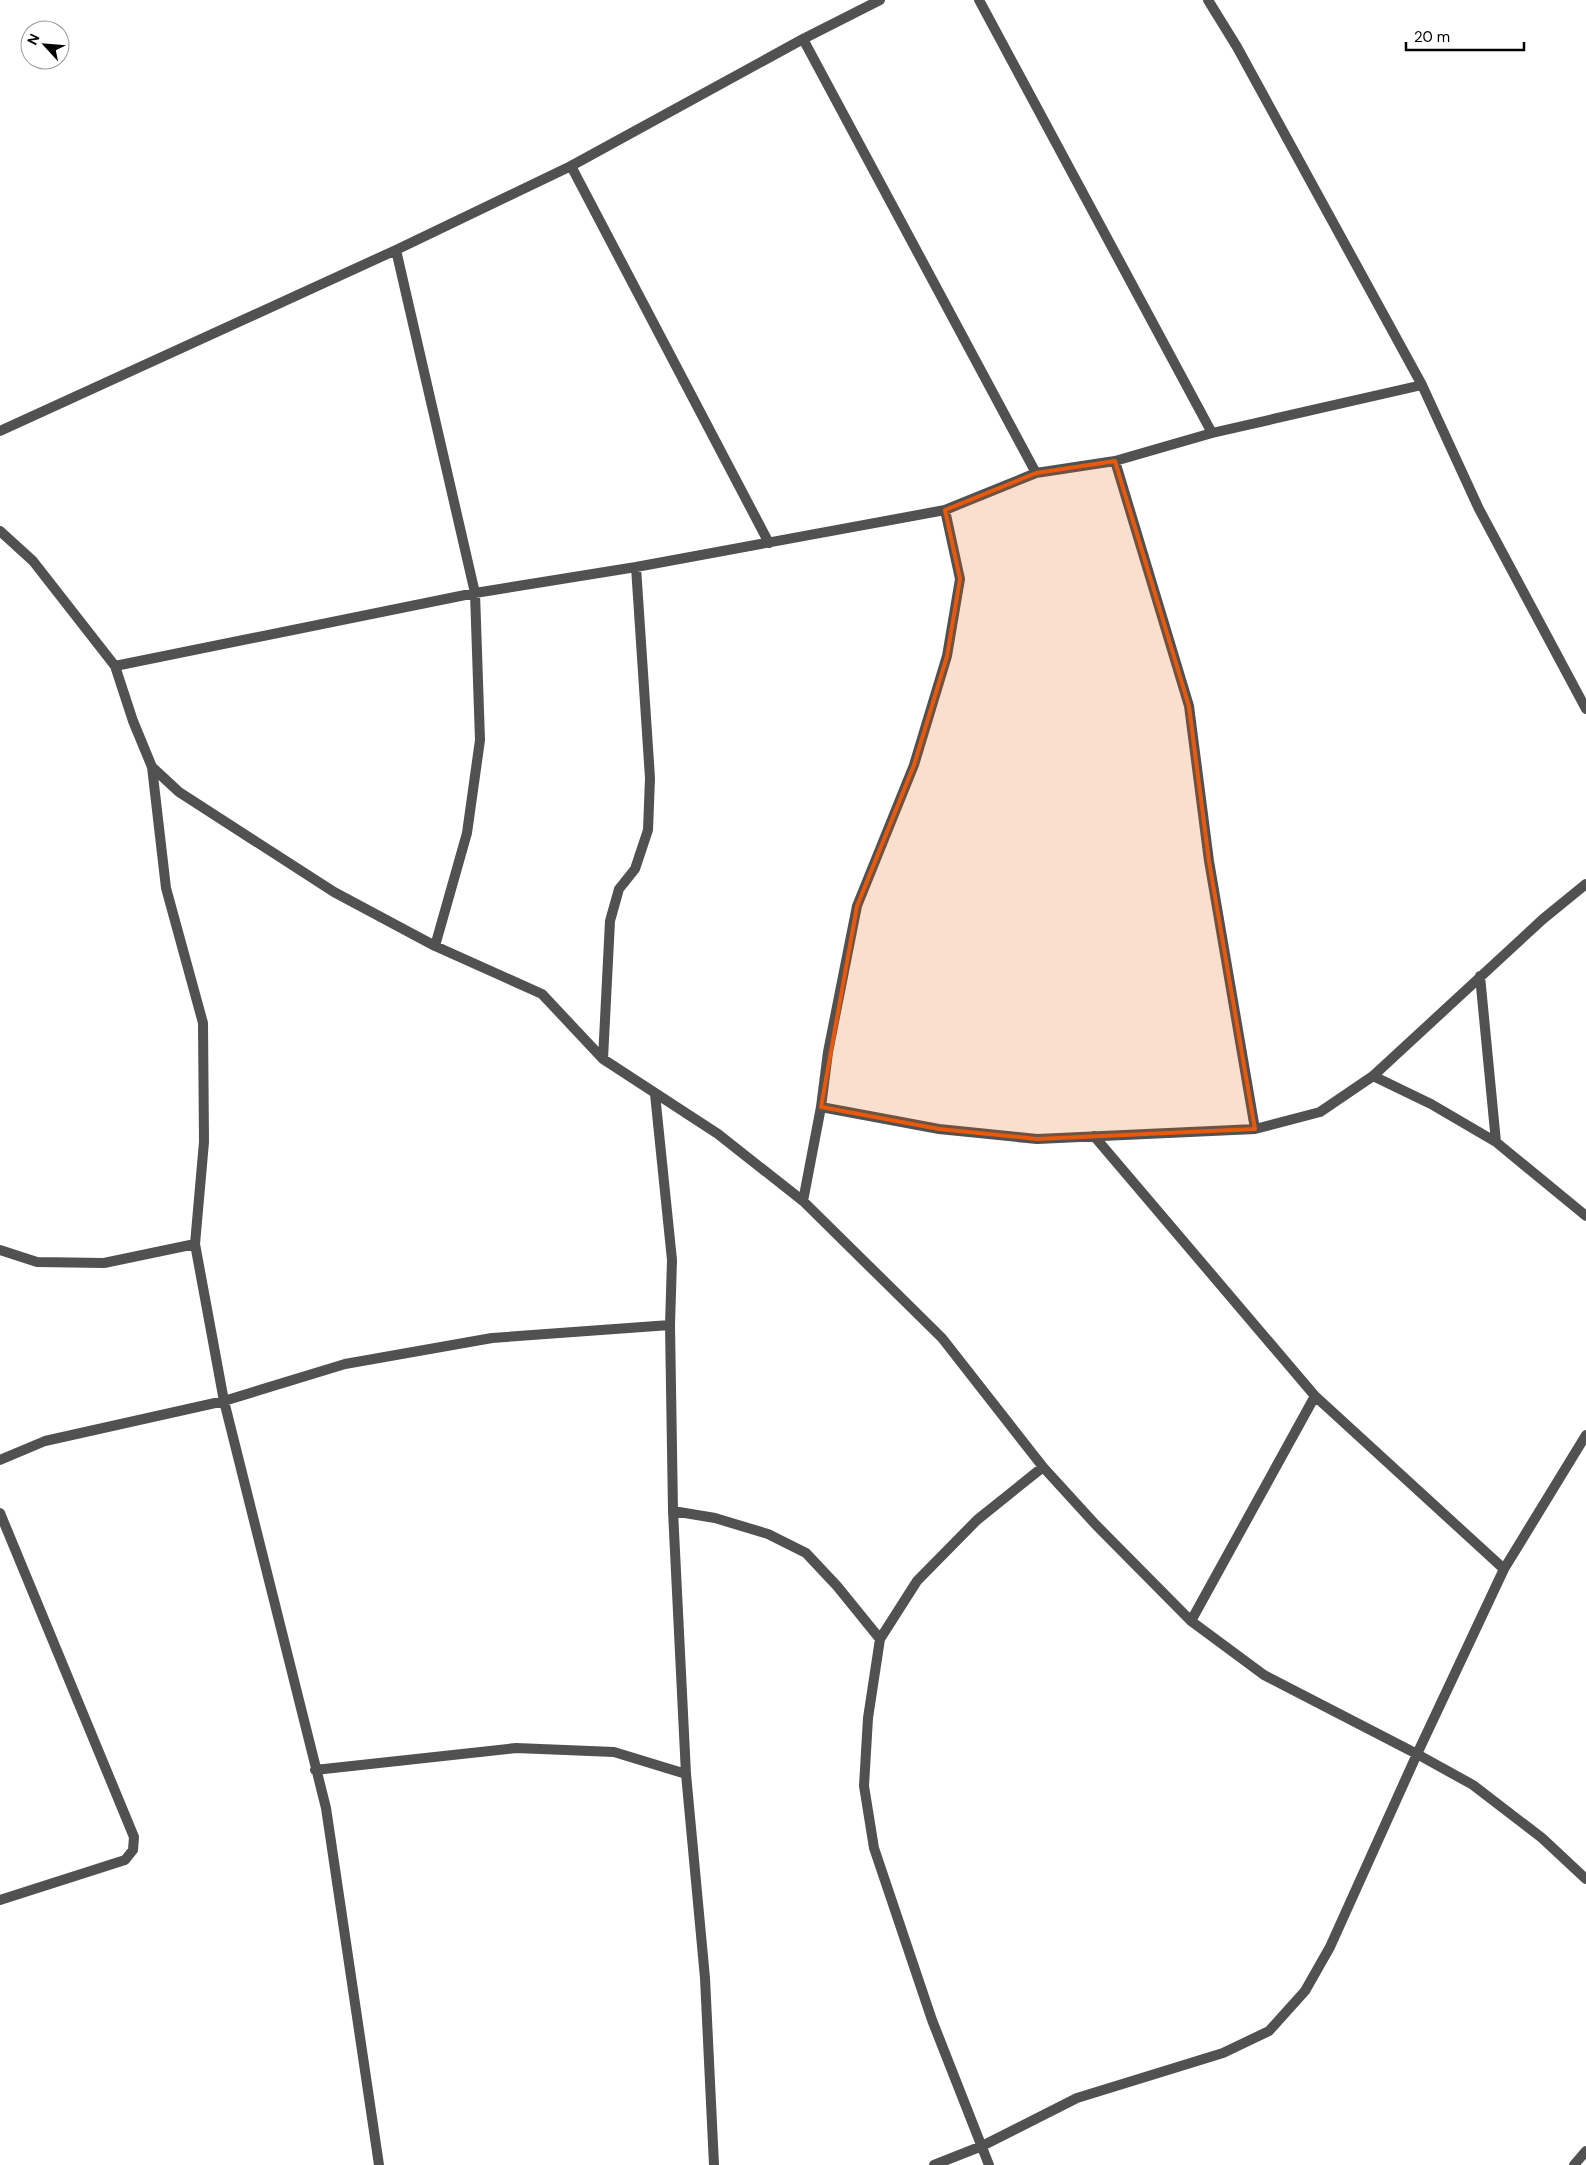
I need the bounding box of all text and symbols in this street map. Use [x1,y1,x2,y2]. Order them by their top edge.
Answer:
north arrow [20,20,70,70]
scale bar [1406,20,1524,52]
text: 20 m [1414,27,1450,47]
text: N [23,31,44,48]

